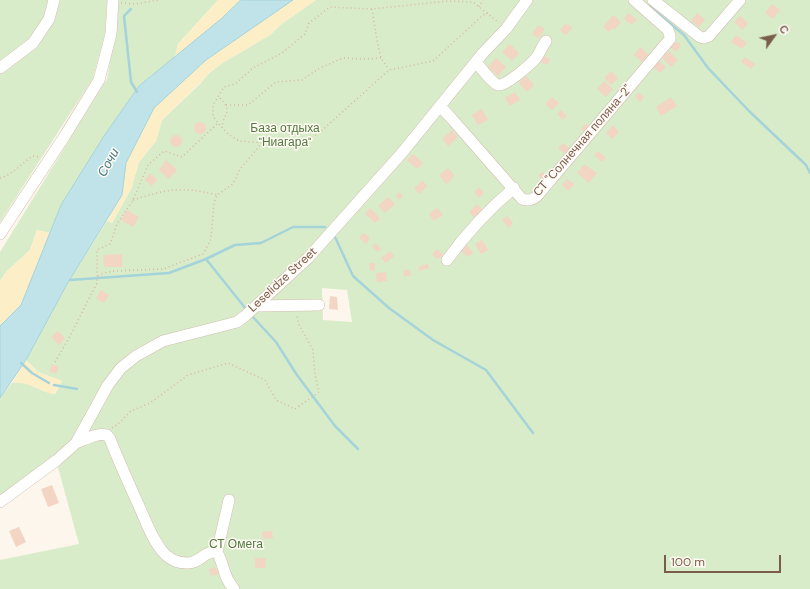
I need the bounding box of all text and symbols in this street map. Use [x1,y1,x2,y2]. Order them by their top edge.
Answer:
north arrow [754,16,794,56]
text: С [776,22,792,37]
street label: СТ "Солнечная поляна-2" [531,82,635,200]
park label: База отдыха "Ниагара" [250,122,320,150]
water label: Сочи [95,146,123,180]
street label: Leselidze Street [246,245,320,315]
park label: СТ Омега [209,538,263,552]
scale bar [666,547,783,573]
text: 100 m [671,554,705,570]

